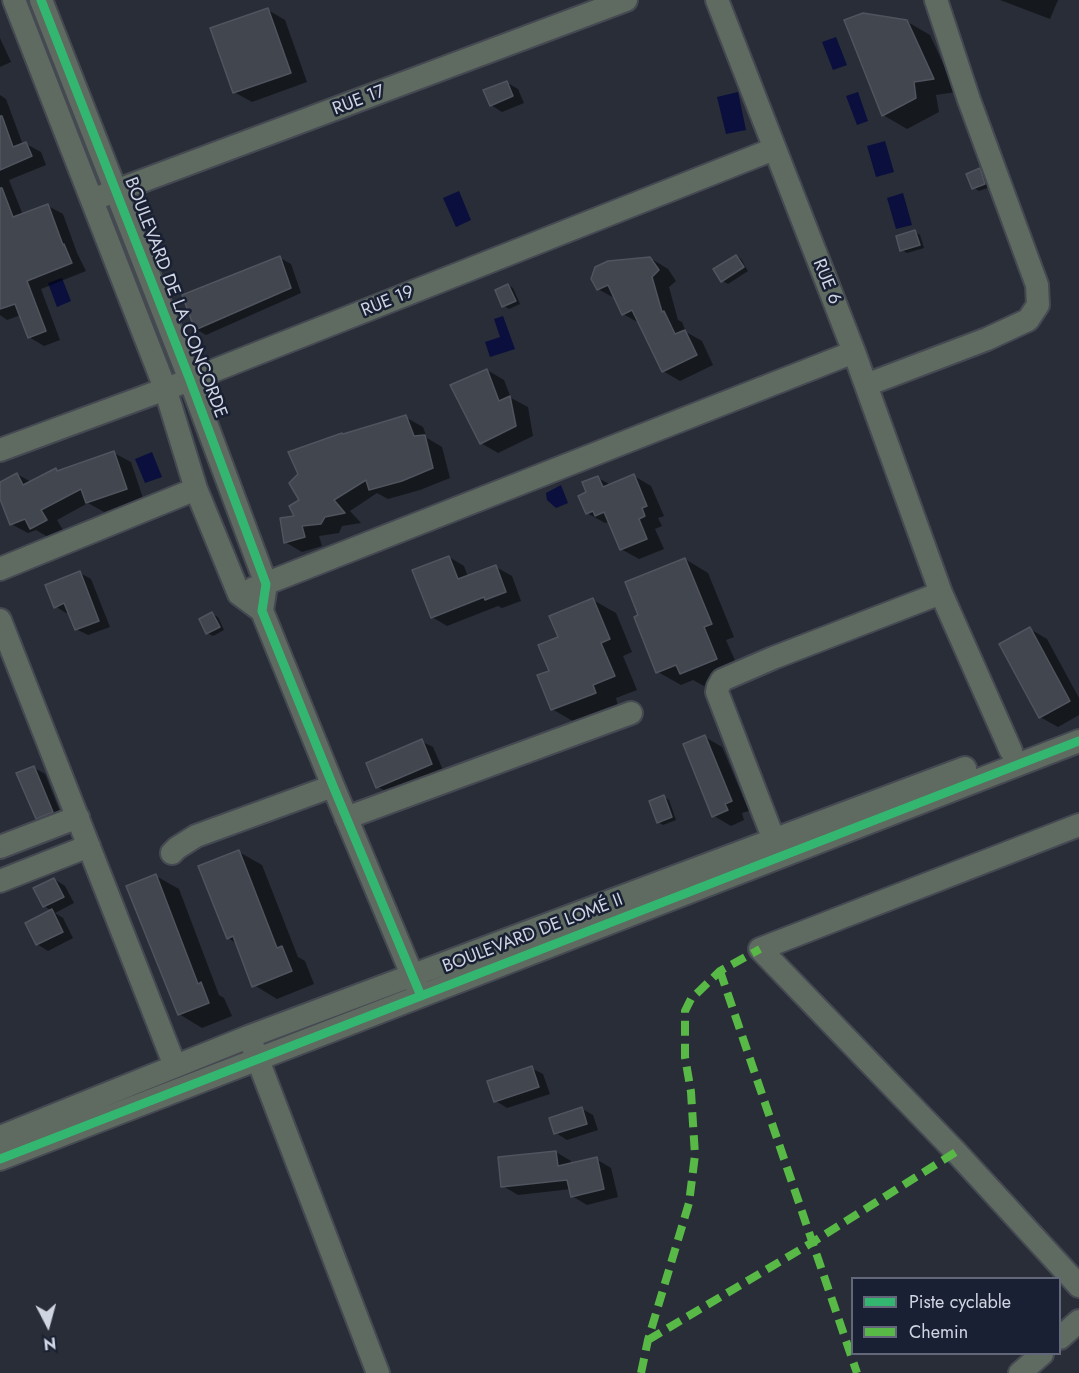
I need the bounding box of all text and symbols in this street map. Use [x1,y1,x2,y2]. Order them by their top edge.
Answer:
street label: RUE 17 [330,81,388,121]
street label: BOULEVARD DE LA CONCORDE [119,175,231,421]
street label: RUE 6 [807,256,845,308]
street label: RUE 19 [358,282,418,322]
street label: BOULEVARD DE LOMÉ II [440,890,626,978]
legend [851,1277,1061,1355]
text: Piste cyclable [909,1289,1011,1315]
north arrow [18,1295,78,1355]
text: Chemin [909,1319,968,1345]
text: N [42,1331,57,1356]

